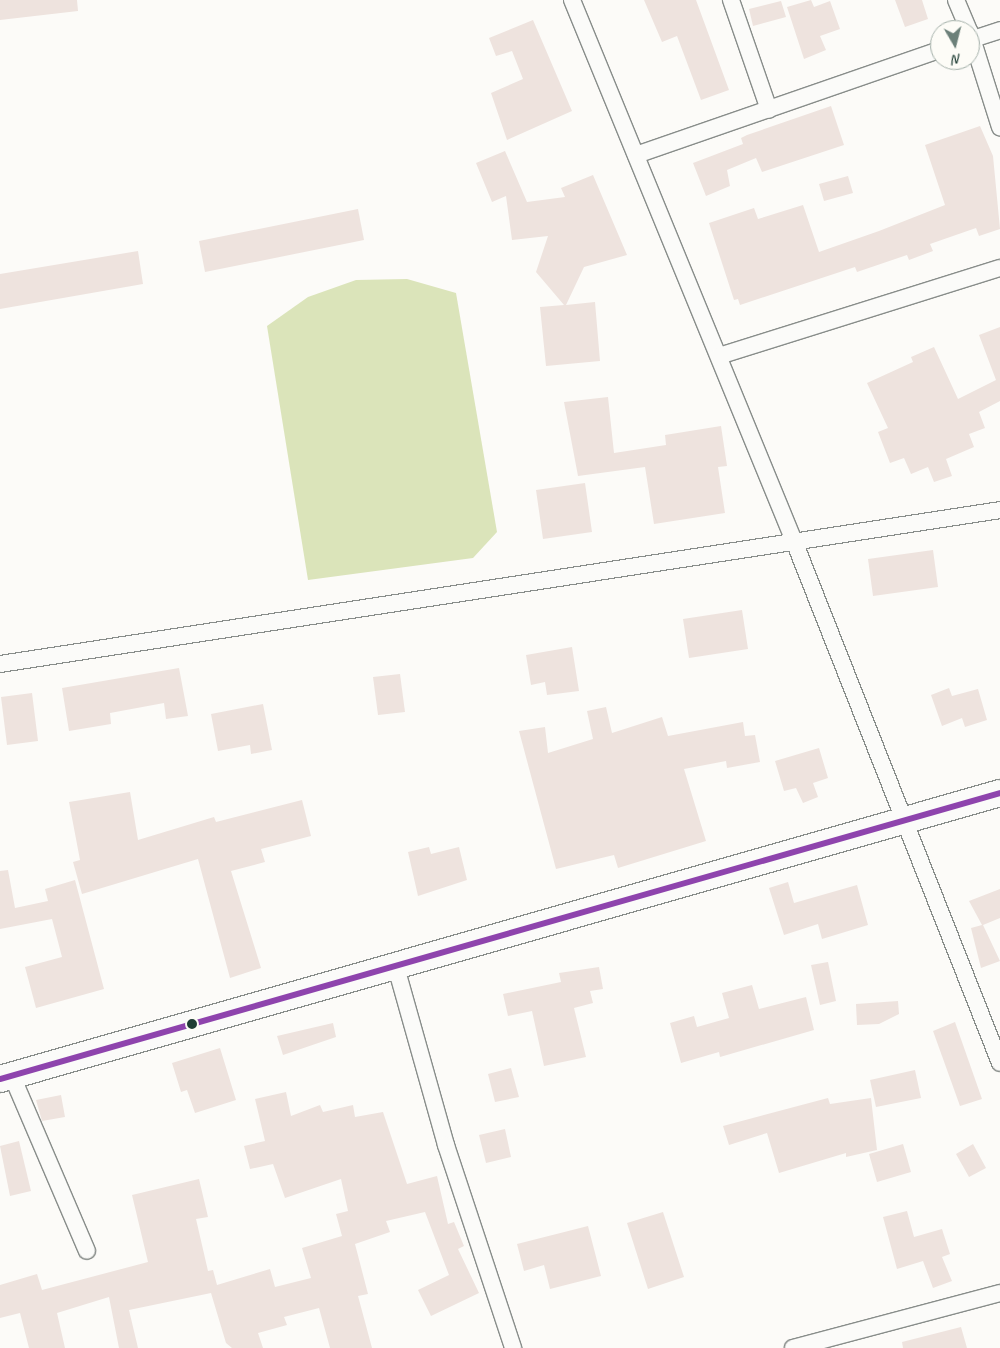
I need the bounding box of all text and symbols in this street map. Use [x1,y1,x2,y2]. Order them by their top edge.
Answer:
north arrow [930,20,980,70]
text: N [952,50,963,68]
unlabelled marker [187,1019,197,1029]

